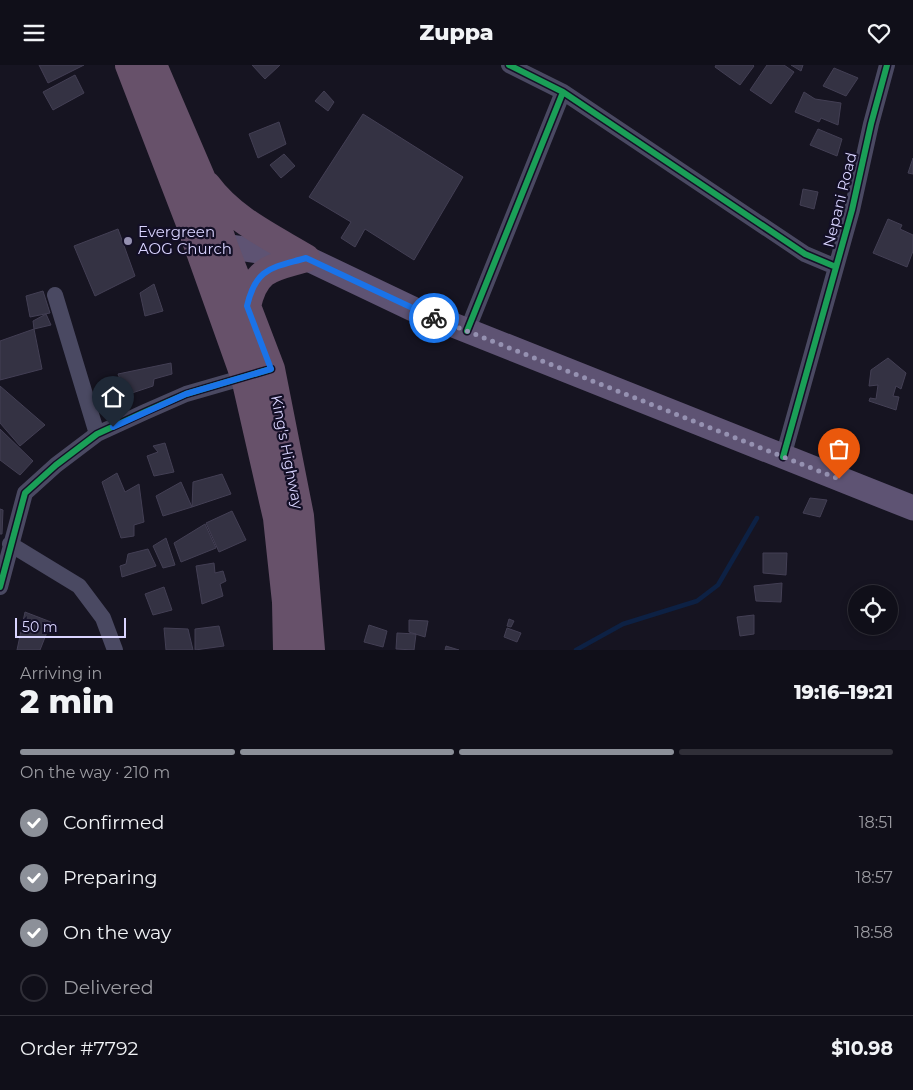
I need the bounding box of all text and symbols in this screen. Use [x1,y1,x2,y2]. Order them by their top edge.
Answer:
icon: menu [20,19,48,47]
text: Zuppa [419,19,494,46]
icon: heart [865,19,893,47]
street label: Nepani Road [818,150,861,250]
place label: Evergreen AOG Church [138,222,232,258]
marker: Evergreen AOG Church [122,235,134,247]
courier [409,293,459,343]
icon: bike [420,304,448,332]
pin [92,376,134,427]
icon: home [99,383,127,411]
street label: King's Highway [267,393,308,511]
pin [818,428,860,479]
icon: bag [825,435,853,463]
map controls [848,585,898,635]
button: locate [848,585,898,635]
scale bar [15,615,126,638]
text: 50 m [22,618,58,636]
text: Arriving in [20,664,102,683]
text: 19:16–19:21 [794,681,893,704]
text: 2 min [20,682,114,721]
text: On the way · 210 m [20,763,170,782]
icon: check [20,809,48,837]
text: Confirmed [63,811,164,834]
text: 18:51 [859,813,893,832]
icon: check [20,864,48,892]
text: Preparing [63,866,158,889]
text: 18:57 [855,868,893,887]
icon: check [20,919,48,947]
text: On the way [63,921,171,944]
text: 18:58 [854,923,893,942]
text: Delivered [63,976,154,999]
text: Order #7792 [20,1037,138,1060]
text: $10.98 [831,1037,893,1060]

